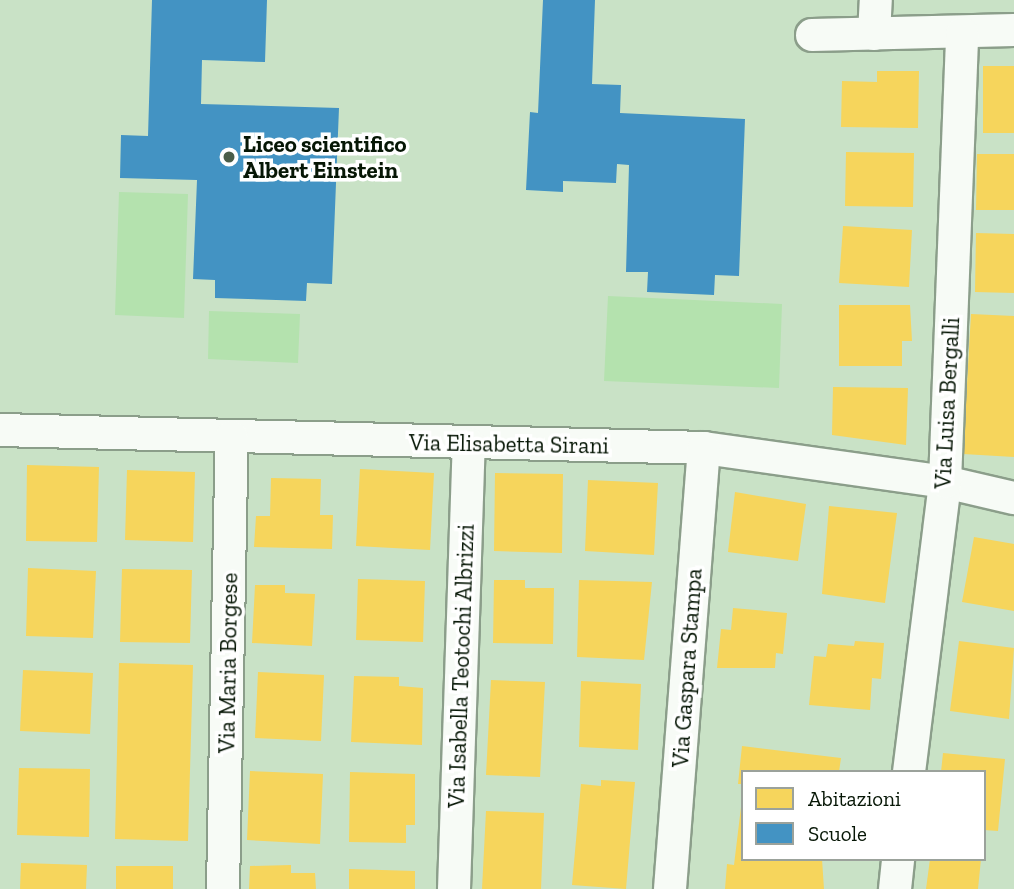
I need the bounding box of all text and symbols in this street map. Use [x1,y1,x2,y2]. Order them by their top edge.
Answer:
place label: Liceo scientifico Albert Einstein [243,130,407,184]
marker: Liceo scientifico Albert Einstein [221,149,237,165]
street label: Via Luisa Bergalli [929,316,965,490]
street label: Via Elisabetta Sirani [409,428,609,460]
street label: Via Isabella Teotochi Albrizzi [442,523,480,809]
street label: Via Gaspara Stampa [666,568,708,768]
street label: Via Maria Borgese [213,573,243,753]
legend [741,770,986,861]
text: Abitazioni [808,786,901,811]
text: Scuole [808,821,867,846]

